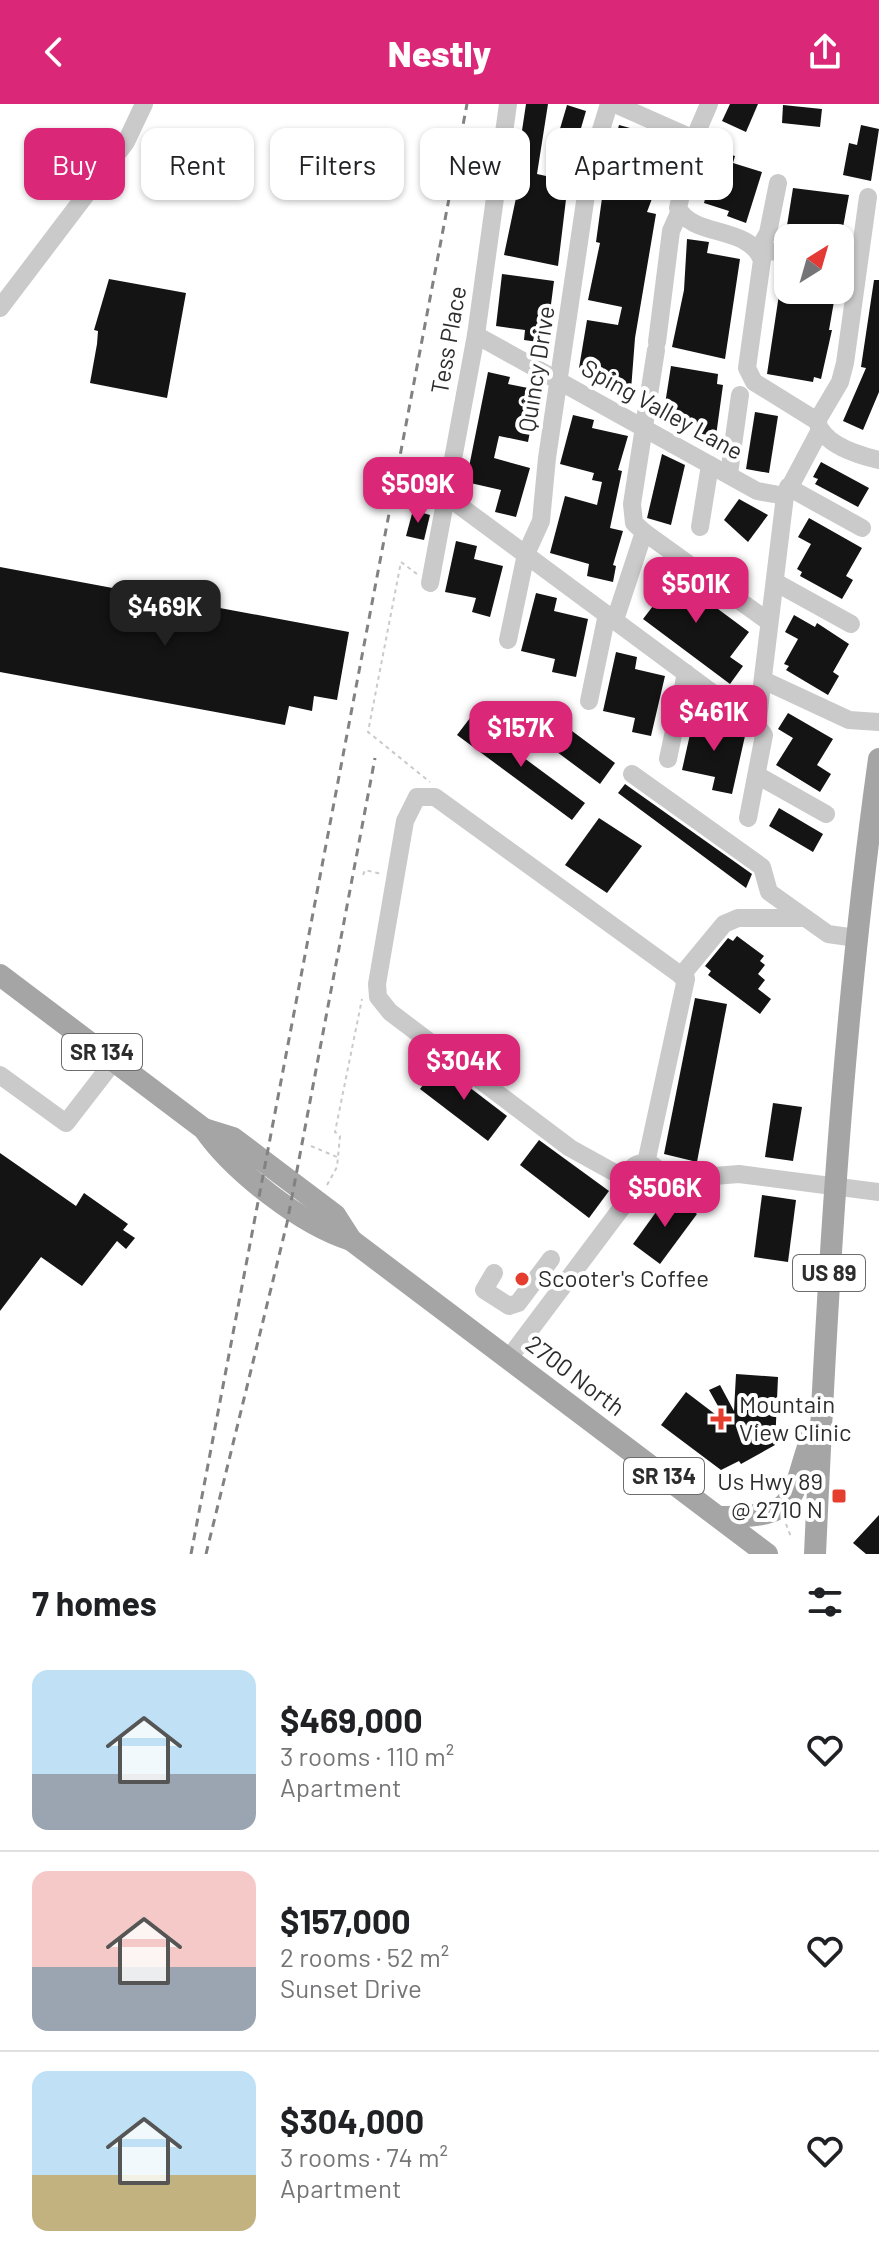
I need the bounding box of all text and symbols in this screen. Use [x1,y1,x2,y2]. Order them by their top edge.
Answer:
icon: back [32,30,76,74]
icon: share [803,30,847,74]
text: Nestly [388,31,491,74]
chip: Buy [24,128,125,200]
chip: Rent [141,128,254,200]
chip: Filters [270,128,404,200]
chip: New [420,128,530,200]
chip: Apartment [546,128,733,200]
north arrow [774,224,854,304]
map controls [774,224,854,304]
street label: Tess Place [424,283,471,396]
street label: Quincy Drive [511,304,560,434]
street label: Sping Valley Lane [577,352,749,465]
pin: $509K [362,457,474,525]
text: $509K [381,467,455,498]
pin: $501K [640,557,752,625]
text: $501K [662,567,730,598]
pin: $469K [109,580,221,648]
text: $469K [128,590,202,621]
pin: $461K [658,685,770,753]
text: $461K [679,695,749,726]
pin: $157K [465,701,577,769]
text: $157K [487,711,555,742]
road number: SR 134 [62,1034,142,1070]
pin: $304K [408,1034,520,1102]
text: $304K [426,1044,502,1075]
pin: $506K [609,1161,721,1229]
text: $506K [628,1171,702,1202]
road number: US 89 [793,1255,865,1291]
place label: Scooter's Coffee [538,1263,709,1292]
marker: Scooter's Coffee [513,1270,531,1288]
street label: 2700 North [521,1328,631,1421]
place label: Mountain View Clinic [739,1389,852,1446]
marker: Mountain View Clinic [710,1408,732,1430]
road number: SR 134 [624,1458,704,1494]
place label: Us Hwy 89 @ 2710 N [717,1466,823,1523]
marker: Us Hwy 89 @ 2710 N [830,1487,848,1505]
icon: filters [803,1580,847,1624]
text: 7 homes [32,1582,157,1623]
text: $469,000 [280,1699,423,1740]
icon: home [96,1702,192,1798]
icon: heart [803,1728,847,1772]
text: 3 rooms · 110 m² [280,1740,454,1771]
text: Apartment [280,1771,401,1802]
text: $157,000 [280,1900,411,1941]
icon: home [96,1903,192,1999]
icon: heart [803,1929,847,1973]
text: 2 rooms · 52 m² [280,1941,449,1972]
text: Sunset Drive [280,1972,422,2003]
text: $304,000 [280,2100,424,2141]
icon: home [96,2103,192,2199]
icon: heart [803,2129,847,2173]
text: 3 rooms · 74 m² [280,2141,448,2172]
text: Apartment [280,2172,401,2203]

